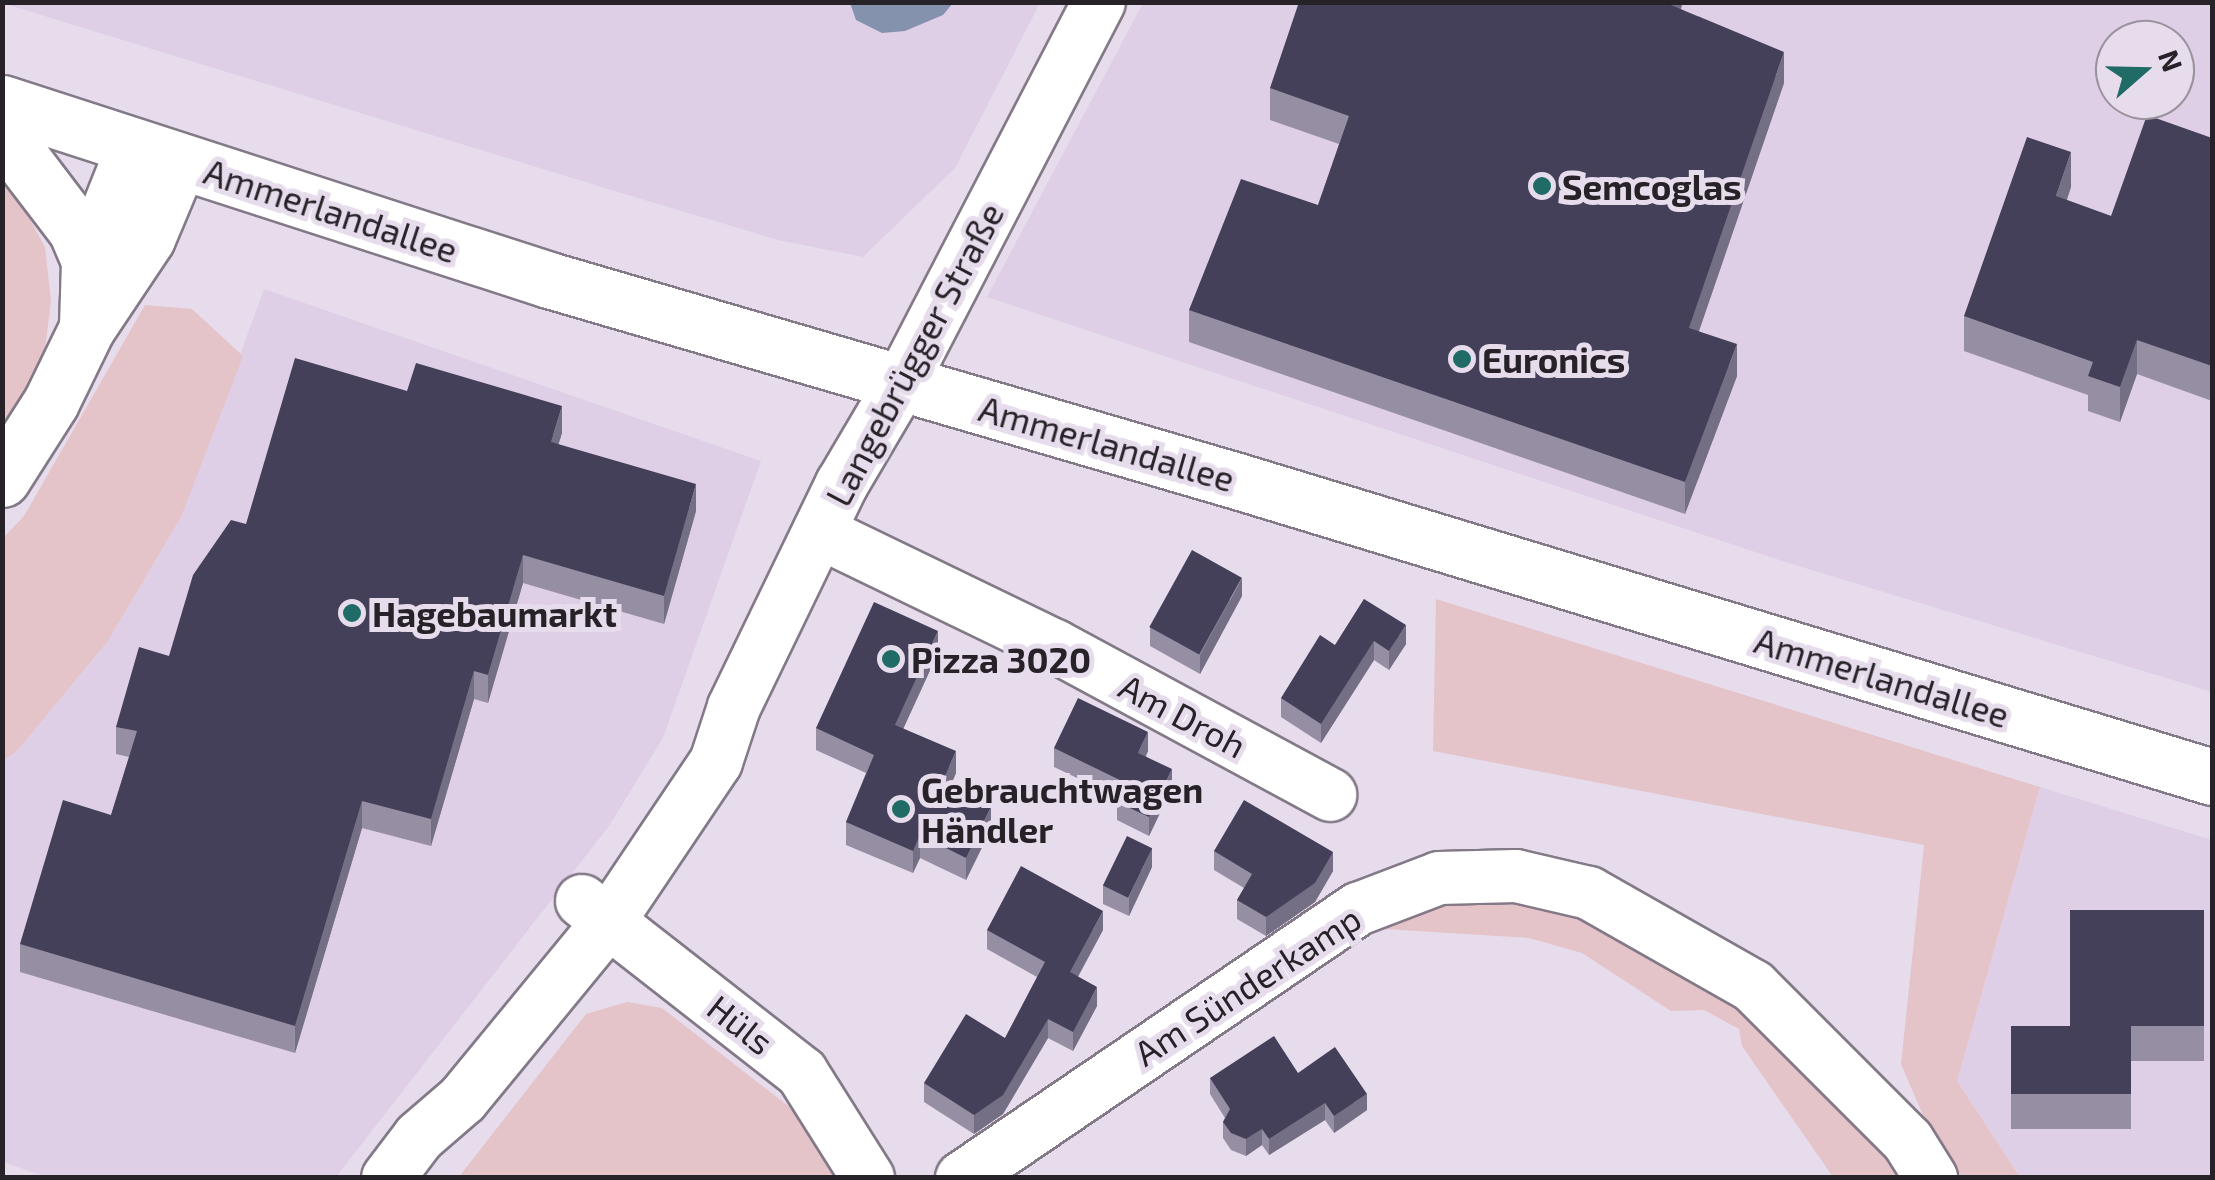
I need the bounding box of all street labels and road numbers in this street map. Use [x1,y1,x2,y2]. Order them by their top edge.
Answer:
street label: Ammerlandallee [199,149,463,271]
street label: Langebrügger Straße [816,195,1012,513]
street label: Ammerlandallee [975,386,1239,500]
street label: Ammerlandallee [1750,618,2014,736]
street label: Am Droh [1113,664,1253,766]
street label: Am Sünderkamp [1126,896,1368,1074]
street label: Hüls [700,985,782,1063]

